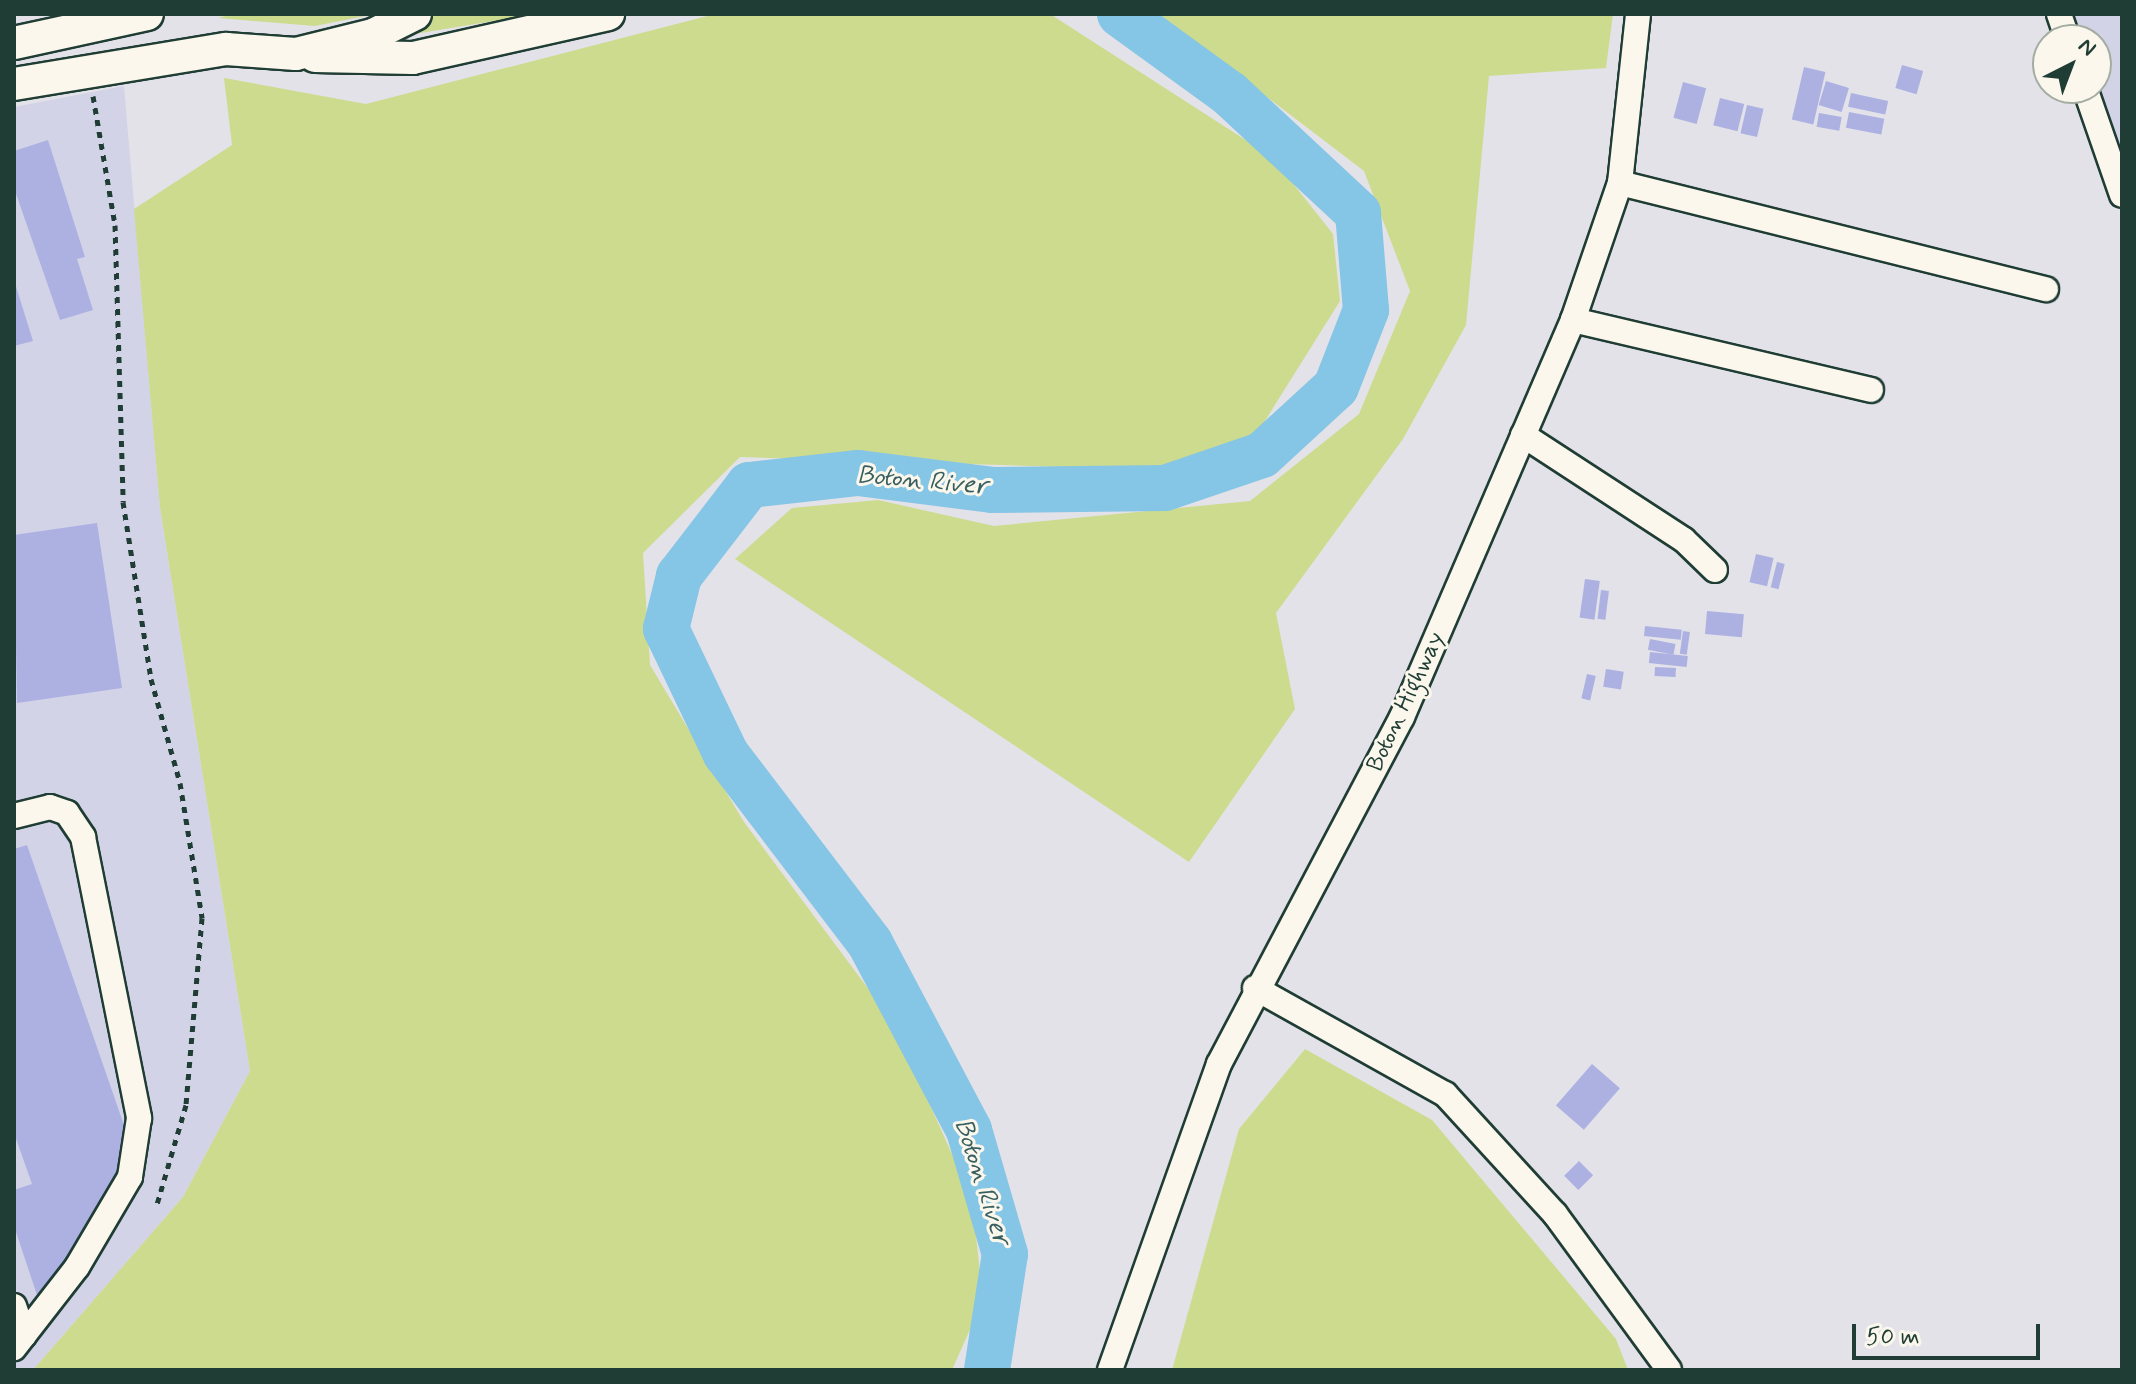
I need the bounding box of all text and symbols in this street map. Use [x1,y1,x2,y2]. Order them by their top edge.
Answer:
north arrow [2032,24,2112,104]
text: N [2072,32,2102,63]
water label: Boton River [856,461,988,503]
street label: Boton Highway [1361,628,1451,776]
water label: Boton River [946,1115,1016,1249]
scale bar [1856,1308,2044,1358]
text: 50 m [1866,1322,1920,1353]

